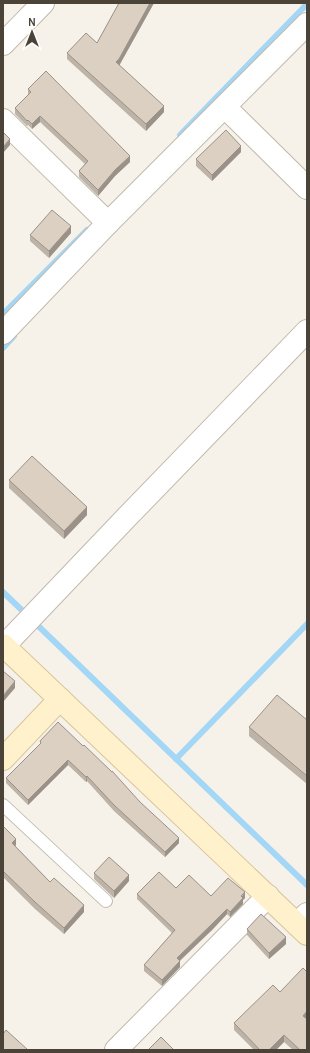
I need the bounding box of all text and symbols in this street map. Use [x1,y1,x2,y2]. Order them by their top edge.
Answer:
north arrow [12,12,52,52]
text: N [28,16,36,29]

